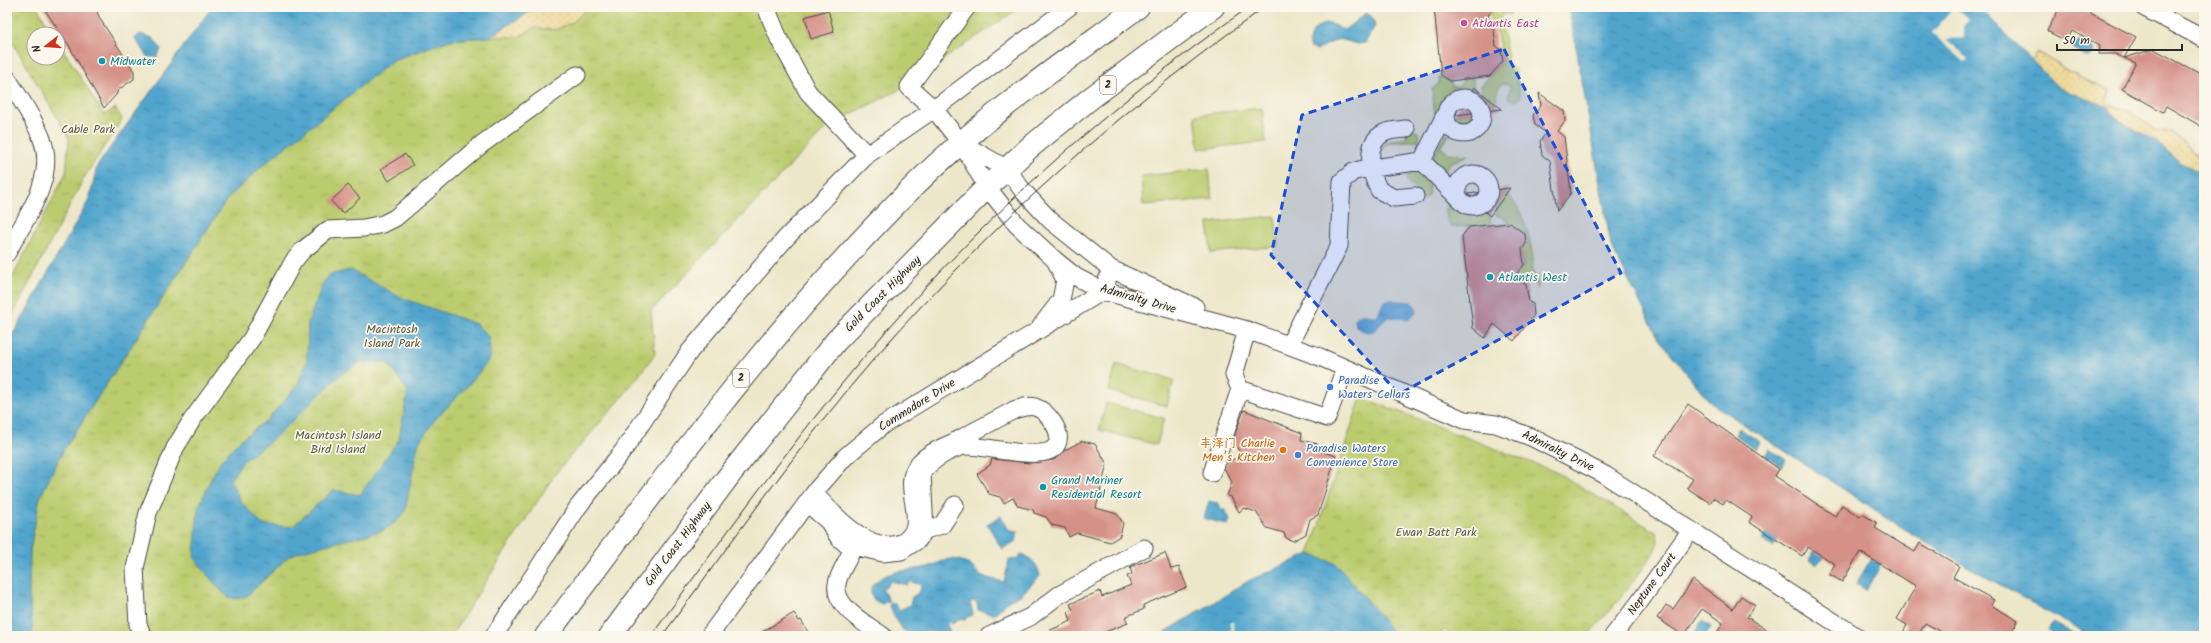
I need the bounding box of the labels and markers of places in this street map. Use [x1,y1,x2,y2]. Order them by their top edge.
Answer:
place label: Atlantis East [1472,14,1539,33]
marker: Atlantis East [1459,18,1469,28]
place label: Midwater [110,52,157,71]
marker: Midwater [97,56,107,66]
place label: Atlantis West [1498,268,1567,287]
marker: Atlantis West [1485,272,1495,282]
place label: Paradise Waters Cellars [1338,371,1410,404]
marker: Paradise Waters Cellars [1325,382,1335,392]
place label: 丰泽门 Charlie Men’s Kitchen [1200,434,1276,467]
place label: Paradise Waters Convenience Store [1306,439,1399,472]
marker: 丰泽门 Charlie Men’s Kitchen [1278,445,1288,455]
marker: Paradise Waters Convenience Store [1293,450,1303,460]
place label: Grand Mariner Residential Resort [1051,471,1142,504]
marker: Grand Mariner Residential Resort [1038,482,1048,492]

